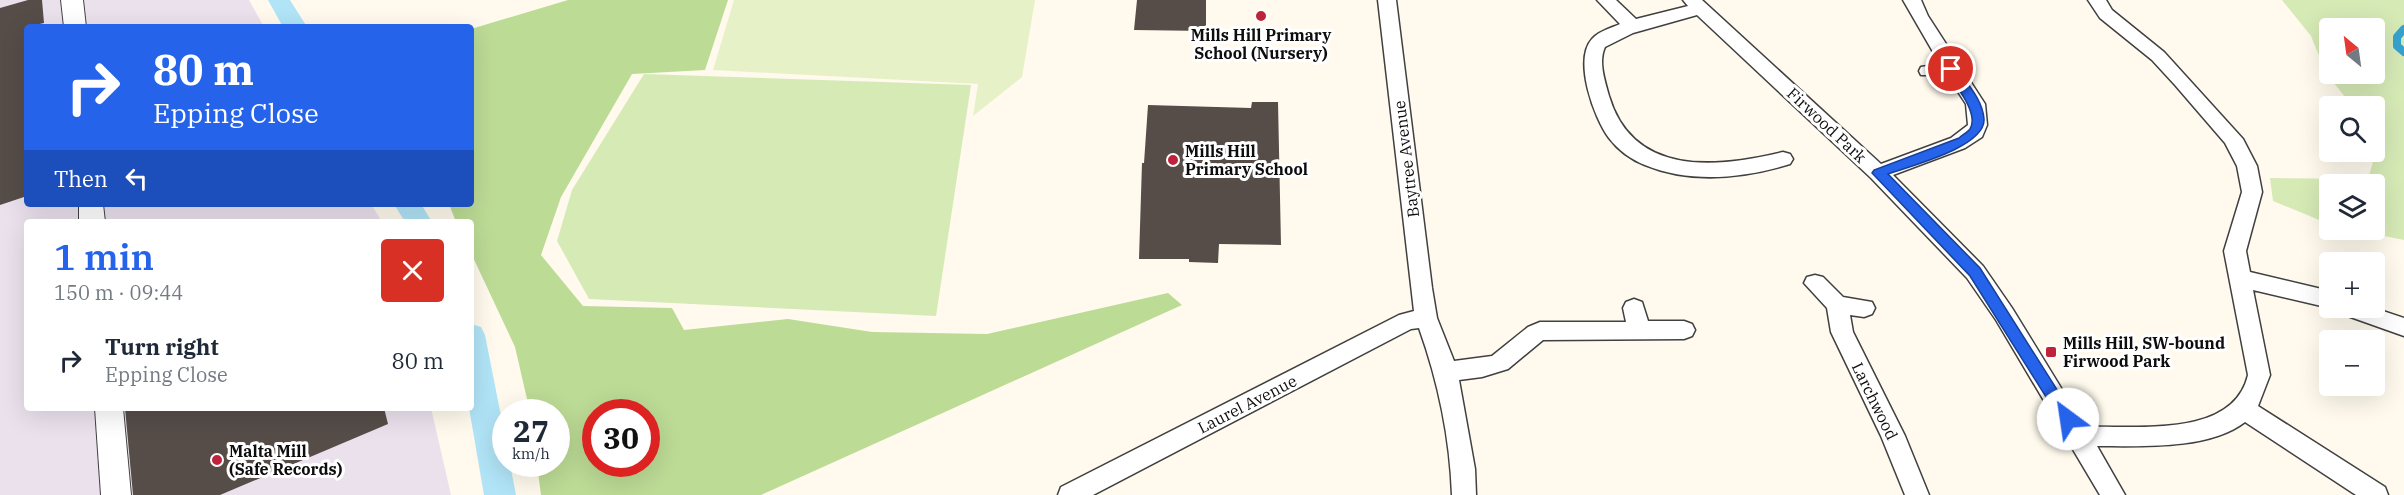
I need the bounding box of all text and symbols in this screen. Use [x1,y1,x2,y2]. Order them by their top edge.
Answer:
marker: Mills Hill Primary School (Nursery) [1254,9,1268,23]
north arrow [2319,18,2385,84]
map controls [2319,18,2385,396]
place label: Mills Hill Primary School (Nursery) [1191,25,1332,63]
text: 80 m [153,42,254,97]
pin [1925,43,1976,94]
icon: right [54,48,132,126]
icon: arrive [1934,52,1967,85]
street label: Firwood Park [1783,83,1871,167]
text: Epping Close [153,95,319,130]
button: search [2319,96,2385,162]
street label: Baytree Avenue [1389,99,1423,219]
place label: Mills Hill Primary School [1185,141,1308,179]
marker: Mills Hill Primary School [1166,153,1180,167]
icon: left [120,162,153,195]
text: Then [54,164,108,193]
button: layers [2319,174,2385,240]
text: 1 min [54,233,154,280]
button: close [381,239,444,302]
button: + [2319,252,2385,318]
text: 150 m · 09:44 [54,279,183,306]
button: − [2319,330,2385,396]
text: Turn right [105,332,219,361]
place label: Mills Hill, SW-bound Firwood Park [2063,333,2225,371]
icon: right [54,344,87,377]
marker: Mills Hill, SW-bound Firwood Park [2044,345,2058,359]
text: 80 m [392,346,444,375]
street label: Larchwood [1848,359,1902,443]
text: Epping Close [105,361,228,388]
street label: Laurel Avenue [1194,370,1300,438]
position arrow [2036,387,2100,451]
speed limit sign: 30 [582,399,660,477]
text: 27 [513,411,549,450]
place label: Malta Mill (Safe Records) [229,441,343,479]
text: km/h [512,444,550,463]
marker: Malta Mill (Safe Records) [210,453,224,467]

